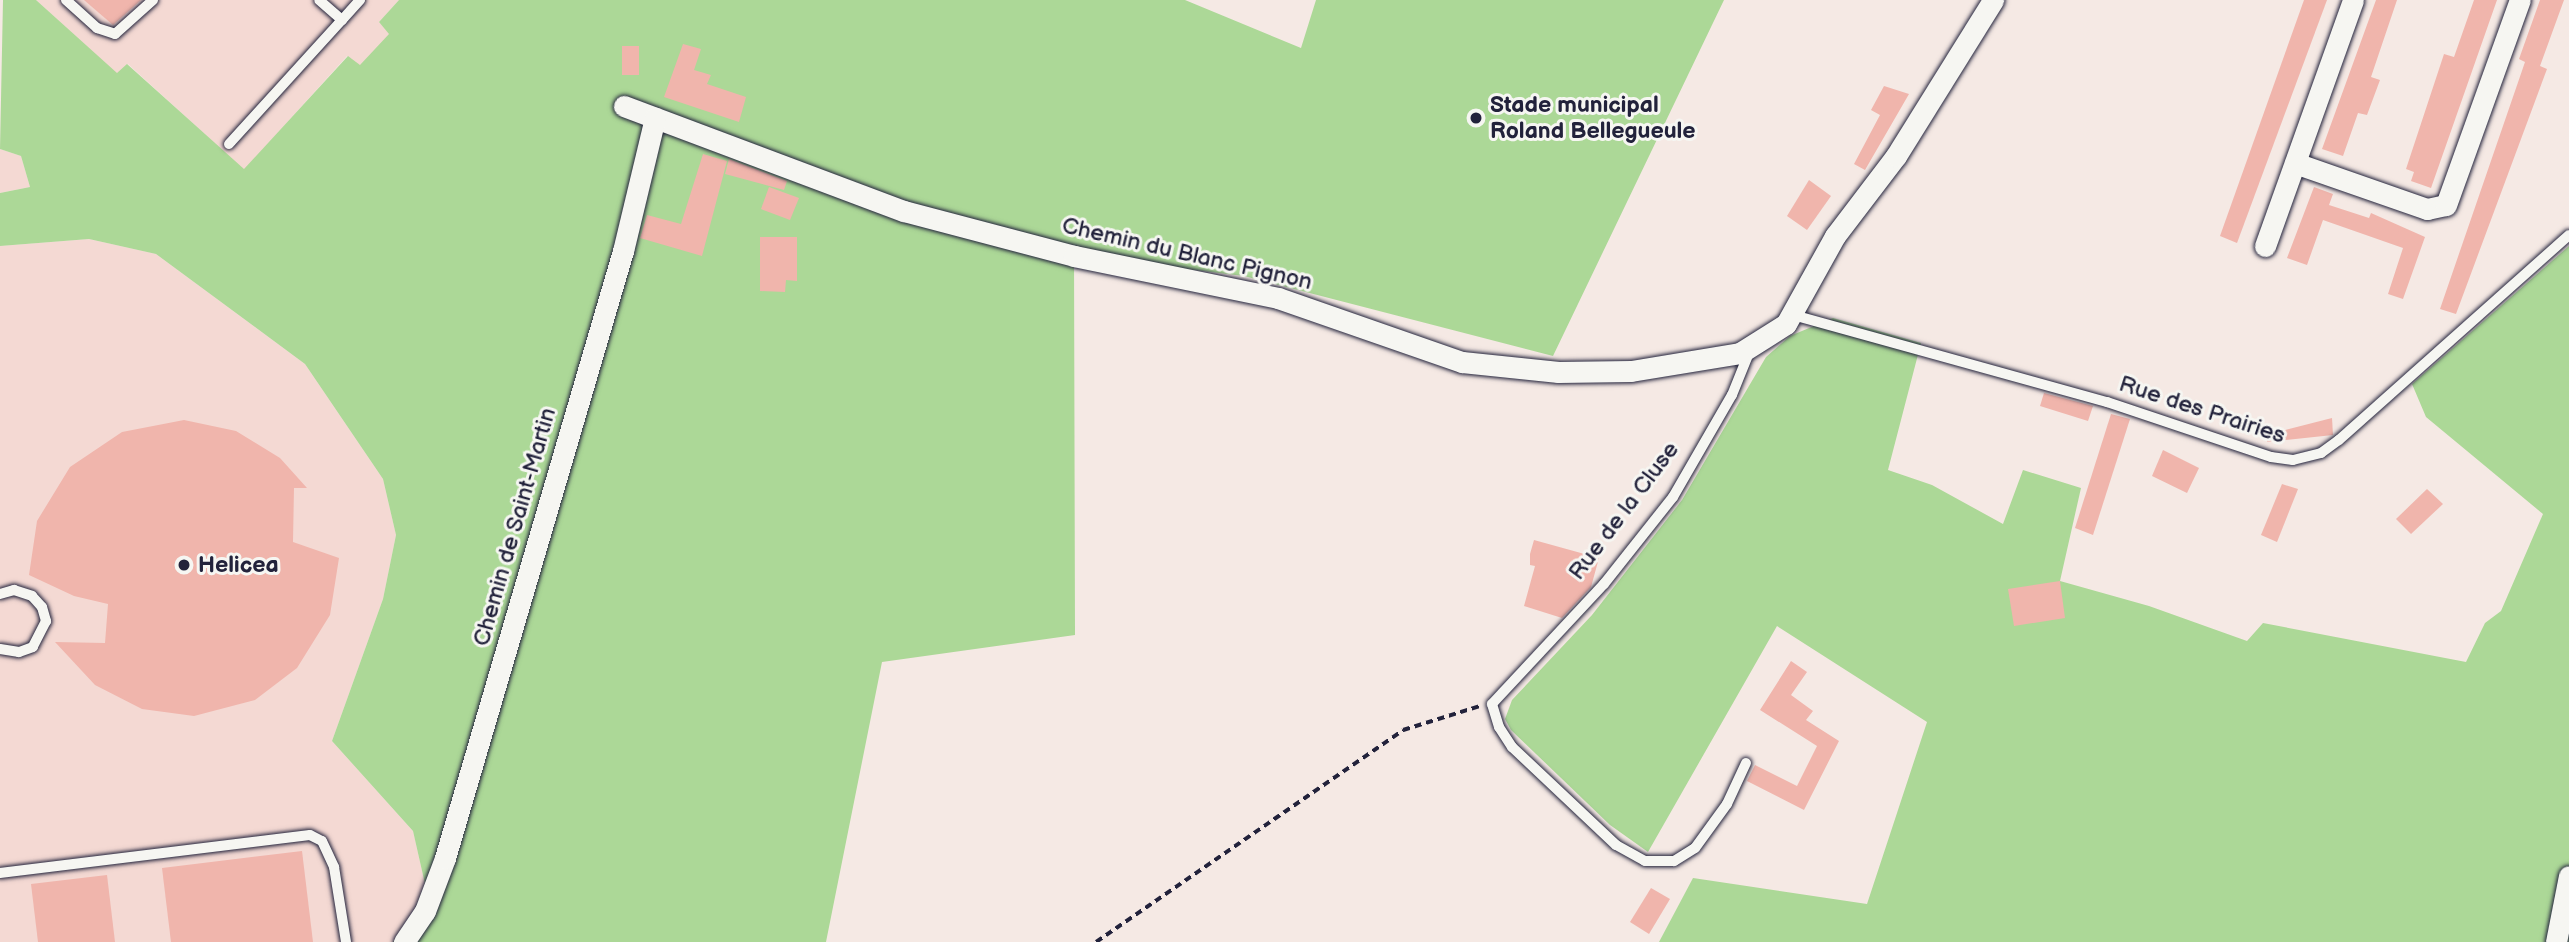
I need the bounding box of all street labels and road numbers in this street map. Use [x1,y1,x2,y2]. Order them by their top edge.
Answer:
street label: Chemin du Blanc Pignon [1059,212,1315,296]
street label: Rue des Prairies [2116,370,2288,450]
street label: Chemin de Saint-Martin [468,405,562,649]
street label: Rue de la Cluse [1563,437,1685,585]

